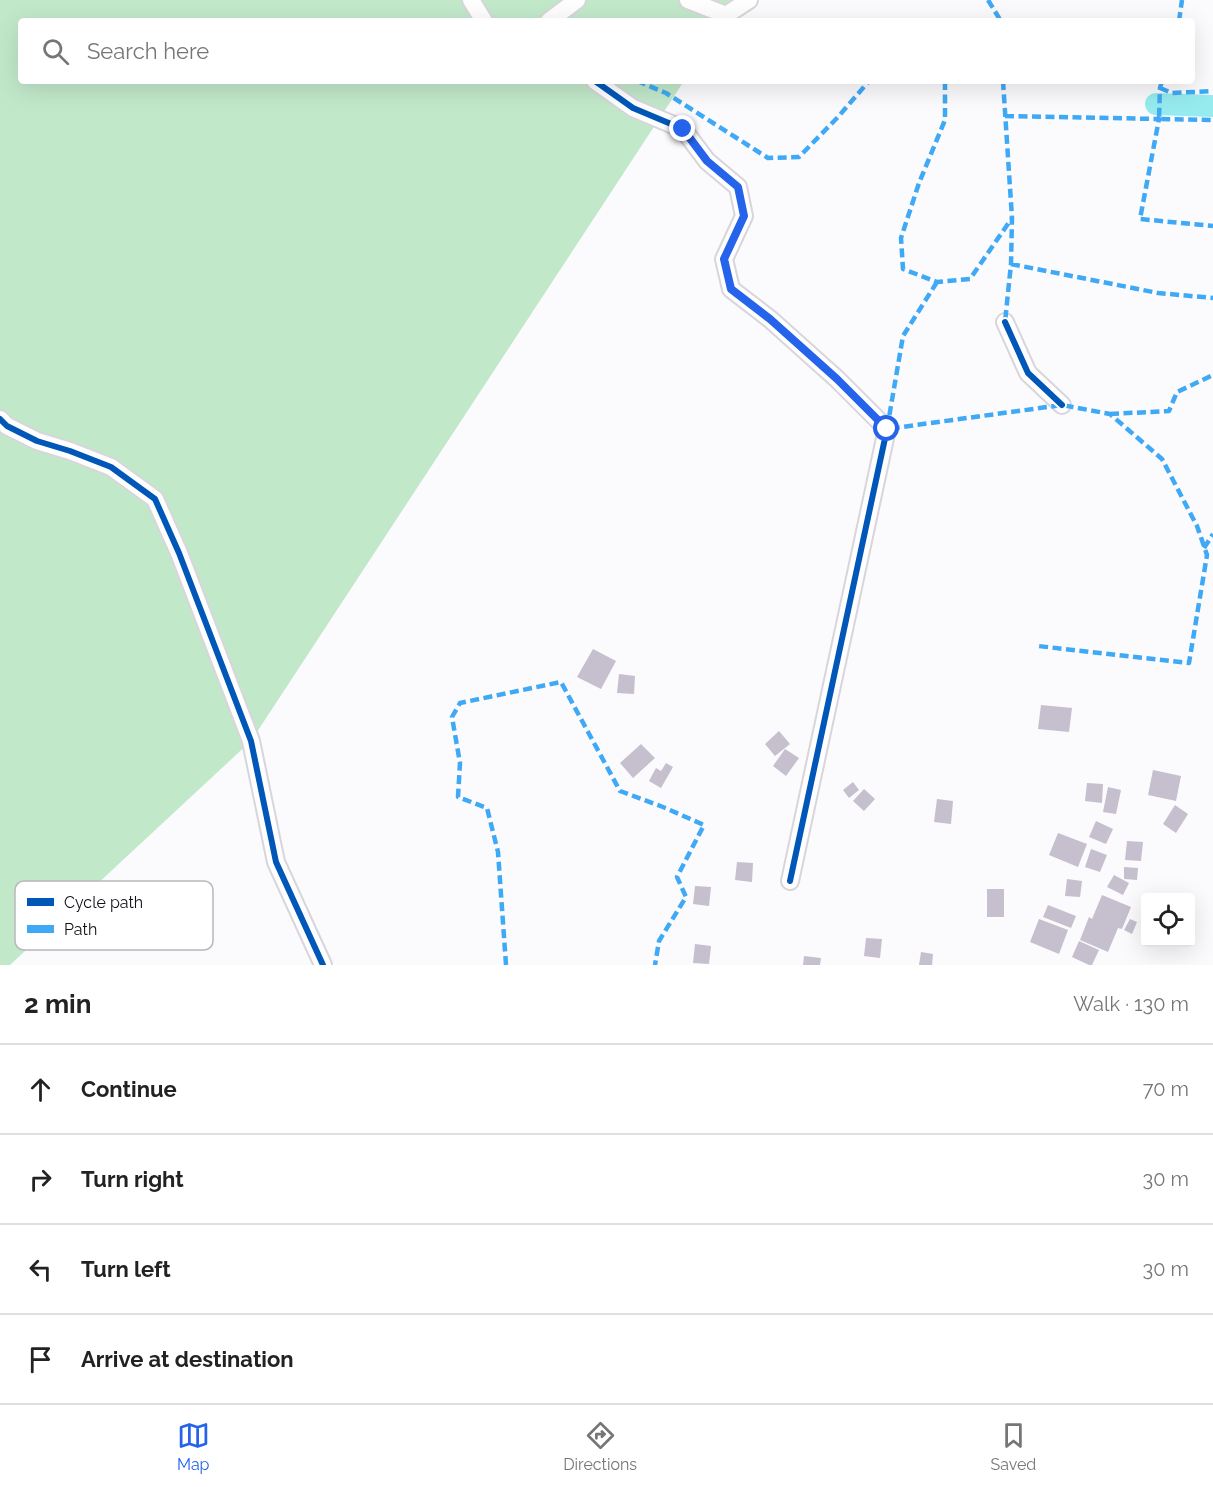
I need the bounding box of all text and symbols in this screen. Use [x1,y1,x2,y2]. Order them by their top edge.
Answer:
search box [18,18,1195,84]
icon: search [39,35,72,68]
text: Search here [87,38,209,64]
route end [669,115,695,141]
route start [873,415,899,441]
legend [15,881,213,950]
text: Cycle path [64,893,143,912]
map controls [1141,893,1195,947]
button: locate [1141,893,1195,947]
text: Path [64,920,97,939]
text: 2 min [24,989,91,1019]
text: Walk · 130 m [1073,992,1189,1016]
icon: ahead [24,1073,57,1106]
text: Continue [81,1076,177,1102]
text: 70 m [1143,1077,1189,1101]
icon: right [24,1163,57,1196]
text: Turn right [81,1166,184,1192]
text: 30 m [1143,1167,1189,1191]
icon: left [24,1253,57,1286]
text: Turn left [81,1256,171,1282]
text: 30 m [1143,1257,1189,1281]
icon: arrive [24,1343,57,1376]
text: Arrive at destination [81,1346,294,1372]
tab: Map [177,1419,210,1474]
tab: Directions [563,1419,637,1474]
tab: Saved [990,1419,1036,1474]

